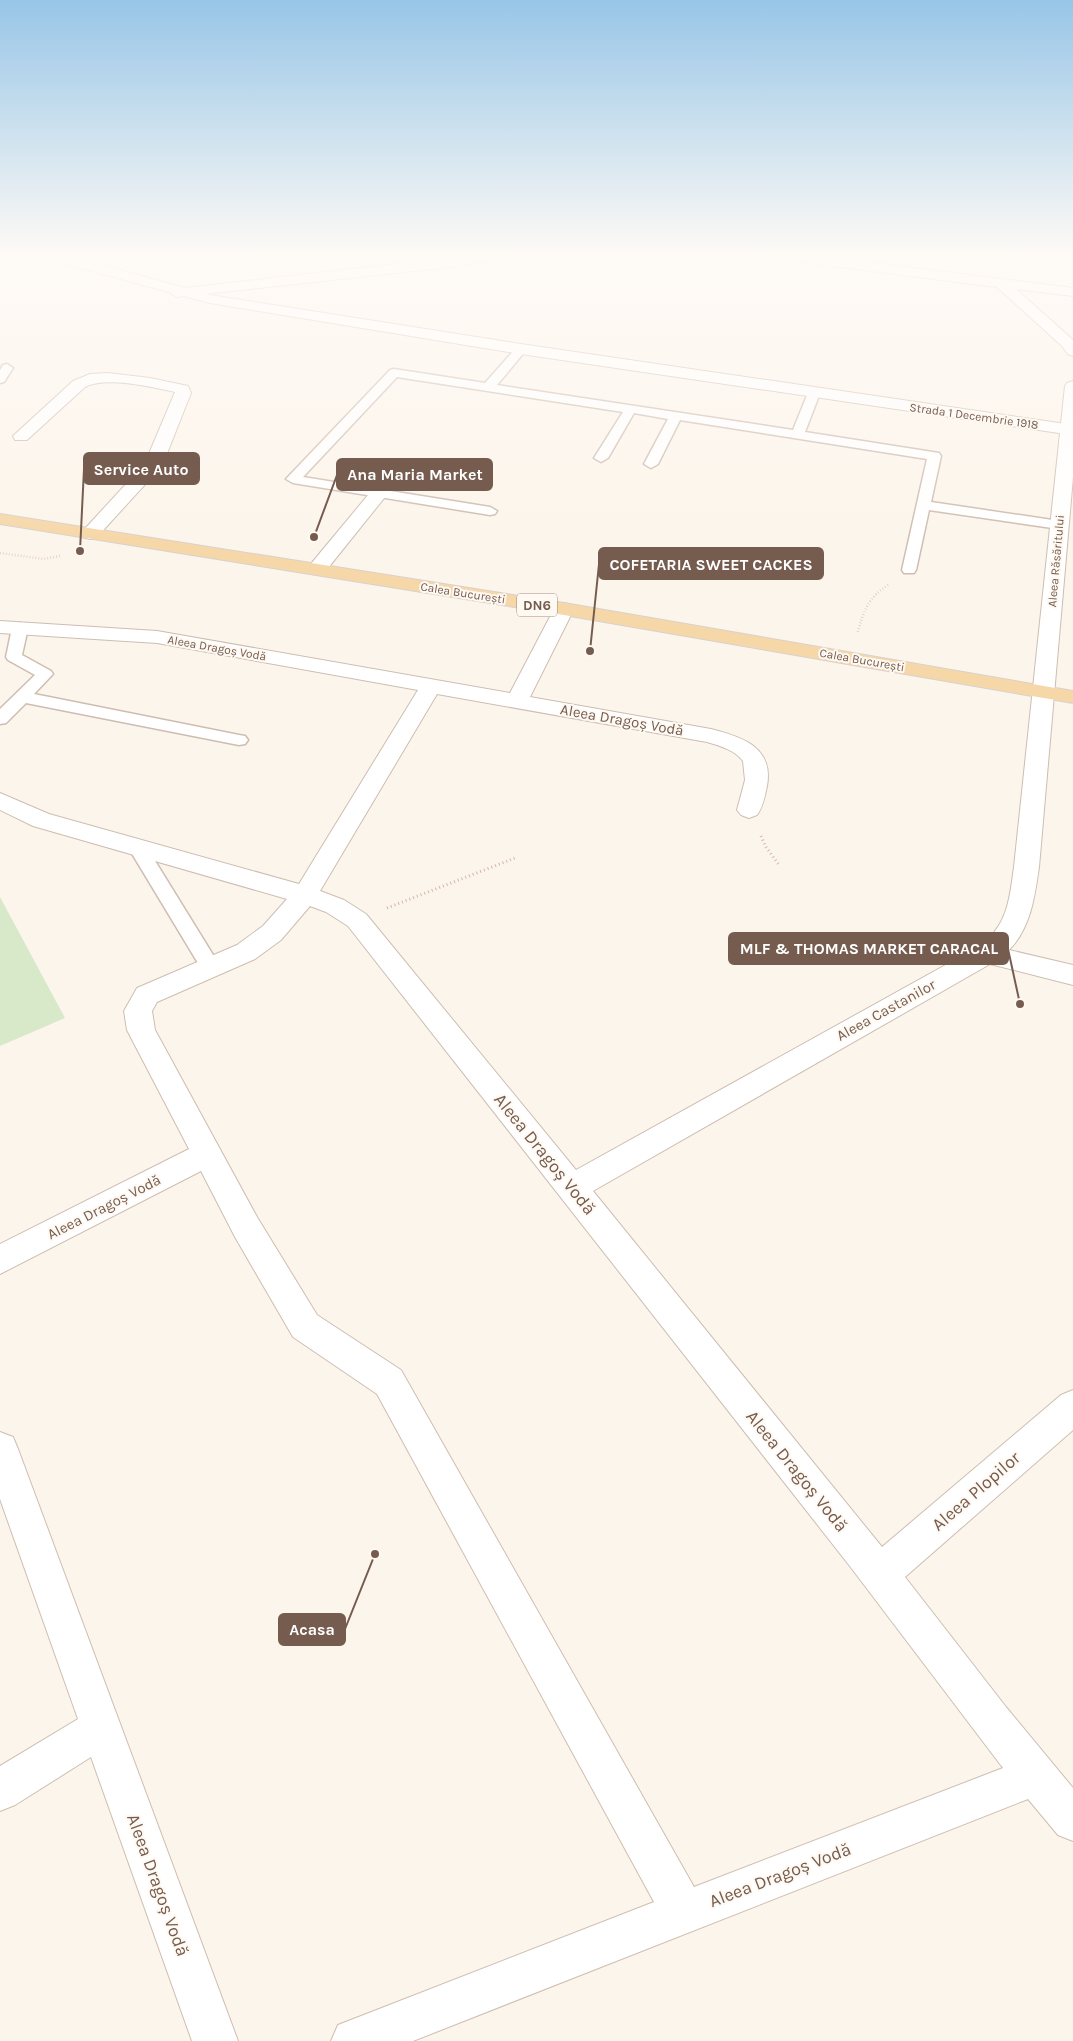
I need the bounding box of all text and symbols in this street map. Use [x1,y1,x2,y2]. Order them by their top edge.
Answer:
street label: Strada 1 Decembrie 1918 [909,400,1039,432]
callout: Service Auto [84,453,199,484]
callout: Ana Maria Market [337,459,492,490]
text: Service Auto [94,460,188,479]
text: Ana Maria Market [347,465,483,484]
street label: Aleea Răsăritului [1045,514,1067,608]
callout: COFETARIA SWEET CACKES [599,548,823,579]
text: COFETARIA SWEET CACKES [609,555,813,574]
street label: Calea București [419,579,507,607]
road number: DN6 [517,594,557,616]
street label: Aleea Dragoș Vodă [167,632,267,664]
street label: Calea București [818,646,906,674]
street label: Aleea Dragoș Vodă [559,700,685,740]
callout: MLF & THOMAS MARKET CARACAL [729,933,1008,964]
text: MLF & THOMAS MARKET CARACAL [740,939,998,958]
street label: Aleea Castanilor [833,975,939,1045]
street label: Aleea Dragoș Vodă [489,1089,601,1219]
street label: Aleea Dragoș Vodă [44,1171,164,1243]
street label: Aleea Dragoș Vodă [741,1406,853,1536]
street label: Aleea Plopilor [927,1446,1025,1535]
callout: Acasa [279,1614,345,1645]
text: Acasa [289,1620,335,1639]
street label: Aleea Dragoș Vodă [122,1811,194,1959]
street label: Aleea Dragoș Vodă [706,1838,854,1912]

